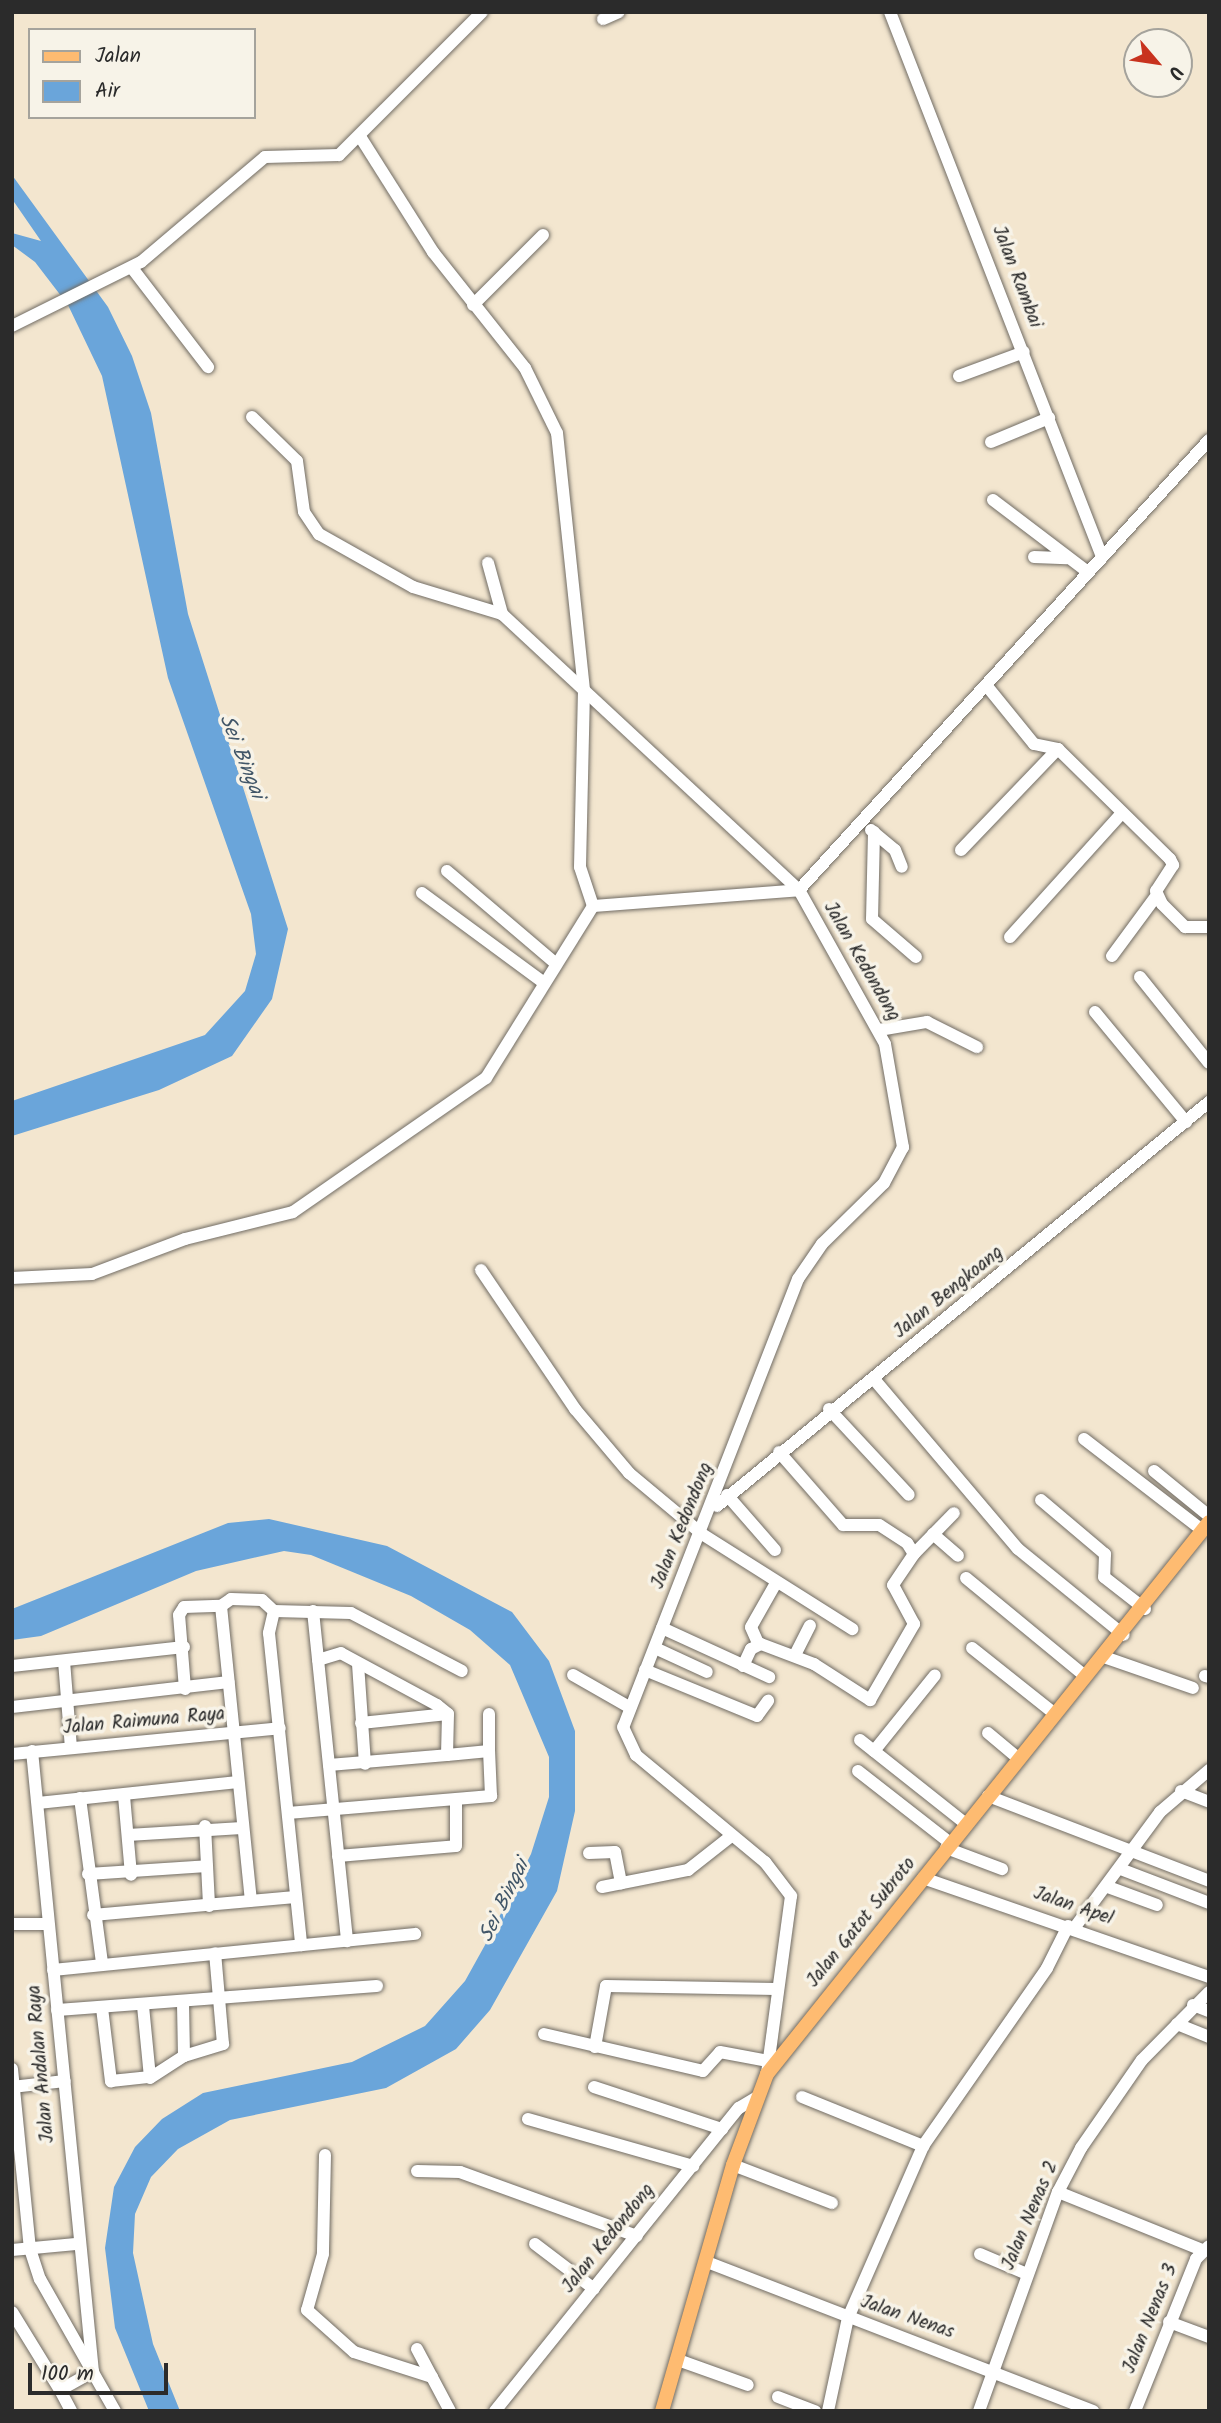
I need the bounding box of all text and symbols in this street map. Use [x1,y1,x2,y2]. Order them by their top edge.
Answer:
legend [28,28,256,119]
north arrow [1123,28,1193,98]
text: Jalan [95,40,141,73]
text: U [1159,60,1190,84]
text: Air [95,75,120,108]
street label: Jalan Rambai [986,223,1046,331]
water label: Sei Bingai [213,711,269,803]
street label: Jalan Kedondong [818,898,904,1026]
street label: Jalan Bengkoang [890,1242,1008,1344]
street label: Jalan Kedondong [647,1459,719,1593]
street label: Jalan Raimuna Raya [62,1704,226,1740]
street label: Jalan Gatot Subroto [803,1853,921,1993]
water label: Sei Bingai [474,1856,536,1946]
street label: Jalan Apel [1030,1883,1116,1931]
street label: Jalan Andalan Raya [24,1984,60,2144]
street label: Jalan Nenas 2 [998,2158,1064,2274]
street label: Jalan Kedondong [558,2180,660,2298]
street label: Jalan Nenas 3 [1119,2261,1183,2377]
street label: Jalan Nenas [857,2291,957,2345]
scale bar [32,2350,172,2394]
text: 100 m [41,2358,94,2391]

